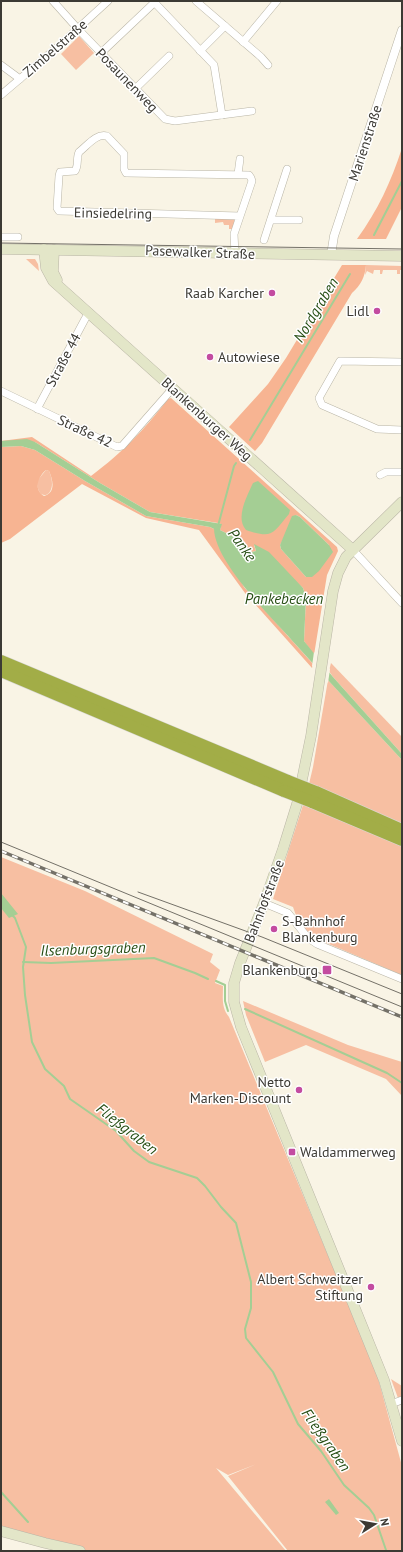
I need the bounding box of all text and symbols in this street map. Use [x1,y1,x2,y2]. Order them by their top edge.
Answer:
street label: Zimbelstraße [19,15,91,81]
street label: Posaunenweg [92,44,162,116]
street label: Marienstraße [344,103,386,183]
street label: Einsiedelring [74,203,152,223]
street label: Pasewalker Straße [145,241,255,263]
water label: Nordgraben [289,274,342,346]
place label: Raab Karcher [185,284,264,302]
marker: Raab Karcher [267,288,277,298]
place label: Lidl [346,302,369,320]
marker: Lidl [372,306,382,316]
street label: Straße 44 [41,330,85,390]
place label: Autowiese [218,348,280,366]
marker: Autowiese [205,352,215,362]
street label: Blankenburger Weg [158,373,256,465]
street label: Straße 42 [55,411,115,451]
water label: Panke [224,524,261,565]
water label: Pankebecken [245,589,323,608]
street label: Bahnhofstraße [240,857,288,945]
place label: S-Bahnhof Blankenburg [282,912,358,946]
marker: S-Bahnhof Blankenburg [269,924,279,934]
water label: Ilsenburgsgraben [40,937,146,960]
place label: Blankenburg [242,961,318,979]
marker: Blankenburg [321,964,333,976]
place label: Netto Marken-Discount [190,1073,291,1107]
marker: Netto Marken-Discount [294,1085,304,1095]
water label: Fließgraben [93,1099,162,1159]
place label: Waldammerweg [300,1143,396,1161]
marker: Waldammerweg [287,1147,297,1157]
place label: Albert Schweitzer Stiftung [257,1270,363,1304]
marker: Albert Schweitzer Stiftung [366,1282,376,1292]
water label: Fließgraben [298,1404,355,1475]
north arrow [355,1504,395,1544]
text: N [377,1517,392,1527]

